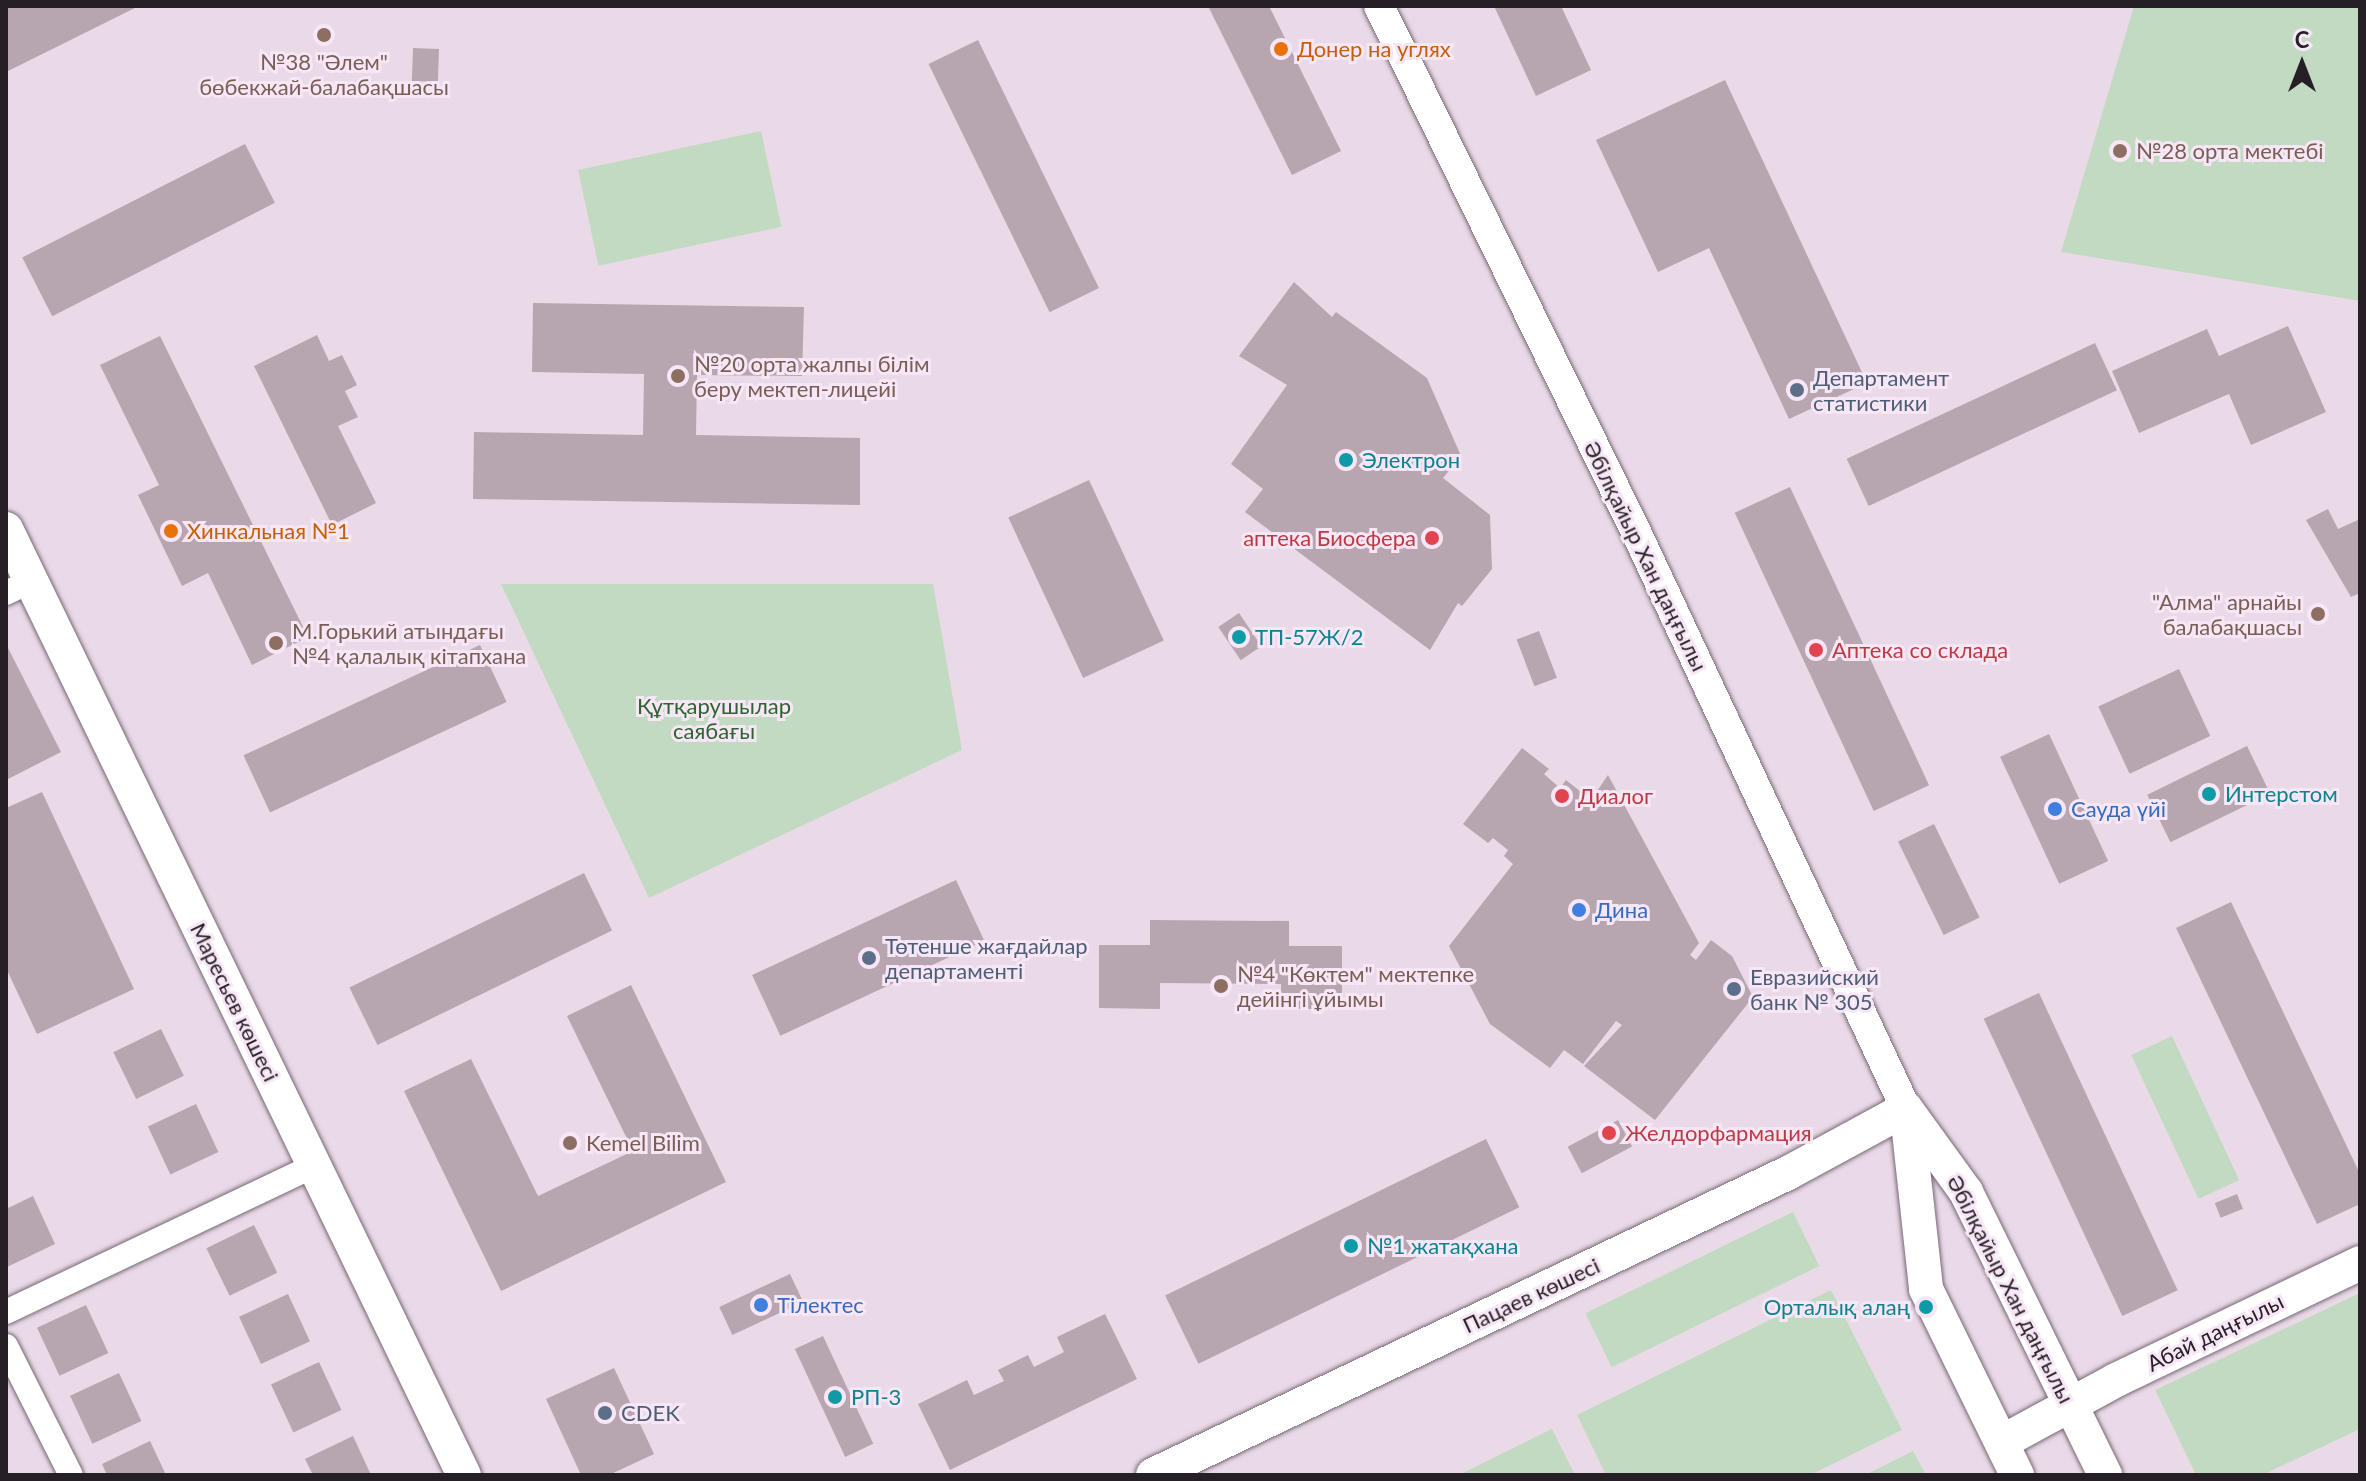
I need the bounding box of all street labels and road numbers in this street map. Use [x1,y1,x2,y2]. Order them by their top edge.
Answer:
street label: Әбілқайыр Хан даңғылы [1579,437,1713,675]
street label: Маресьев көшесі [185,918,285,1086]
street label: Әбілқайыр Хан даңғылы [1942,1171,2080,1407]
street label: Пацаев көшесі [1458,1252,1604,1338]
street label: Абай даңғылы [2142,1287,2288,1377]

